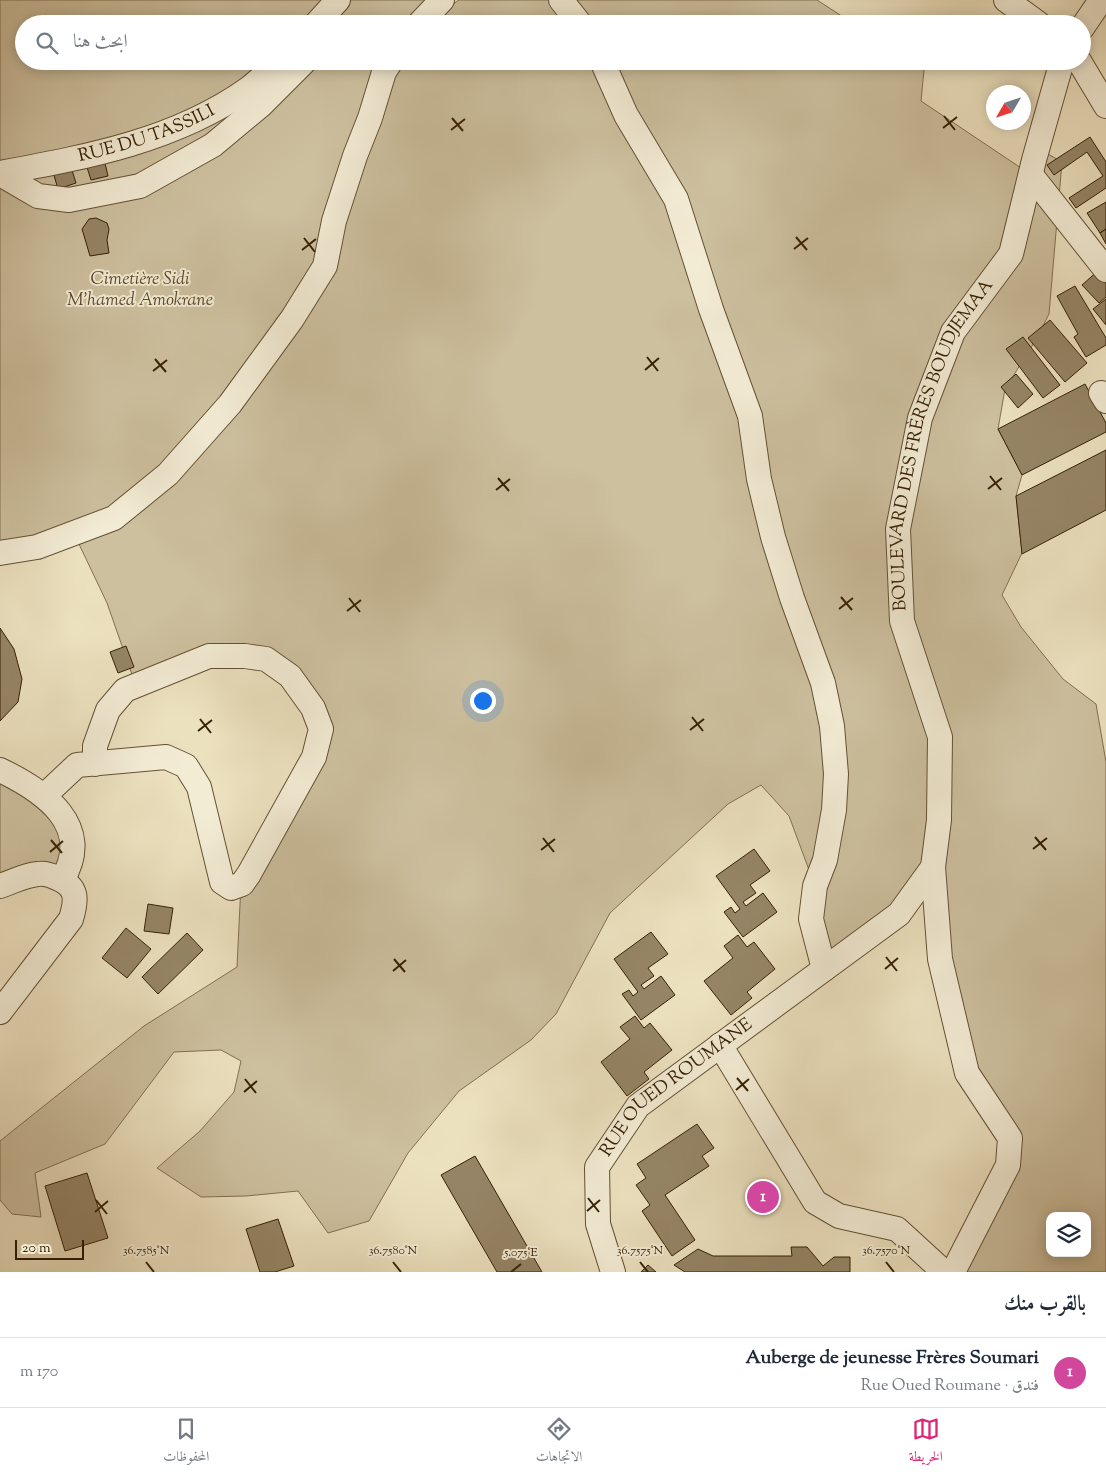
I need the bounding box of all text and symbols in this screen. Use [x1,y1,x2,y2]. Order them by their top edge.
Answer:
search box [15,15,1091,70]
icon: search [33,29,61,57]
text: ابحث هنا [73,29,128,56]
north arrow [986,85,1031,130]
street label: RUE DU TASSILI [76,99,220,170]
park label: Cimetière Sidi M'hamed Amokrane [67,267,213,314]
street label: BOULEVARD DES FRÈRES BOUDJEMAA [884,274,1001,612]
your location [470,688,496,714]
street label: RUE OUED ROUMANE [594,1013,758,1163]
pin: 1 [747,1178,779,1216]
map controls [1046,1212,1091,1257]
button: layers [1046,1212,1091,1257]
scale bar [15,1237,84,1260]
text: 20 m [22,1239,51,1259]
text: 36.7585°N [123,1242,170,1260]
text: 36.7580°N [369,1242,418,1260]
text: 36.7575°N [617,1242,664,1260]
text: 36.7570°N [862,1242,911,1260]
text: 5.075°E [503,1244,539,1262]
text: بالقرب منك [1004,1290,1086,1320]
text: Auberge de jeunesse Frères Soumari [746,1345,1039,1372]
text: 170 m [20,1361,58,1384]
text: 1 [1067,1361,1073,1384]
text: فندق · Rue Oued Roumane [861,1375,1039,1398]
tab: المحفوظات [163,1415,209,1470]
tab: الاتجاهات [536,1415,582,1470]
tab: الخريطة [909,1415,943,1470]

